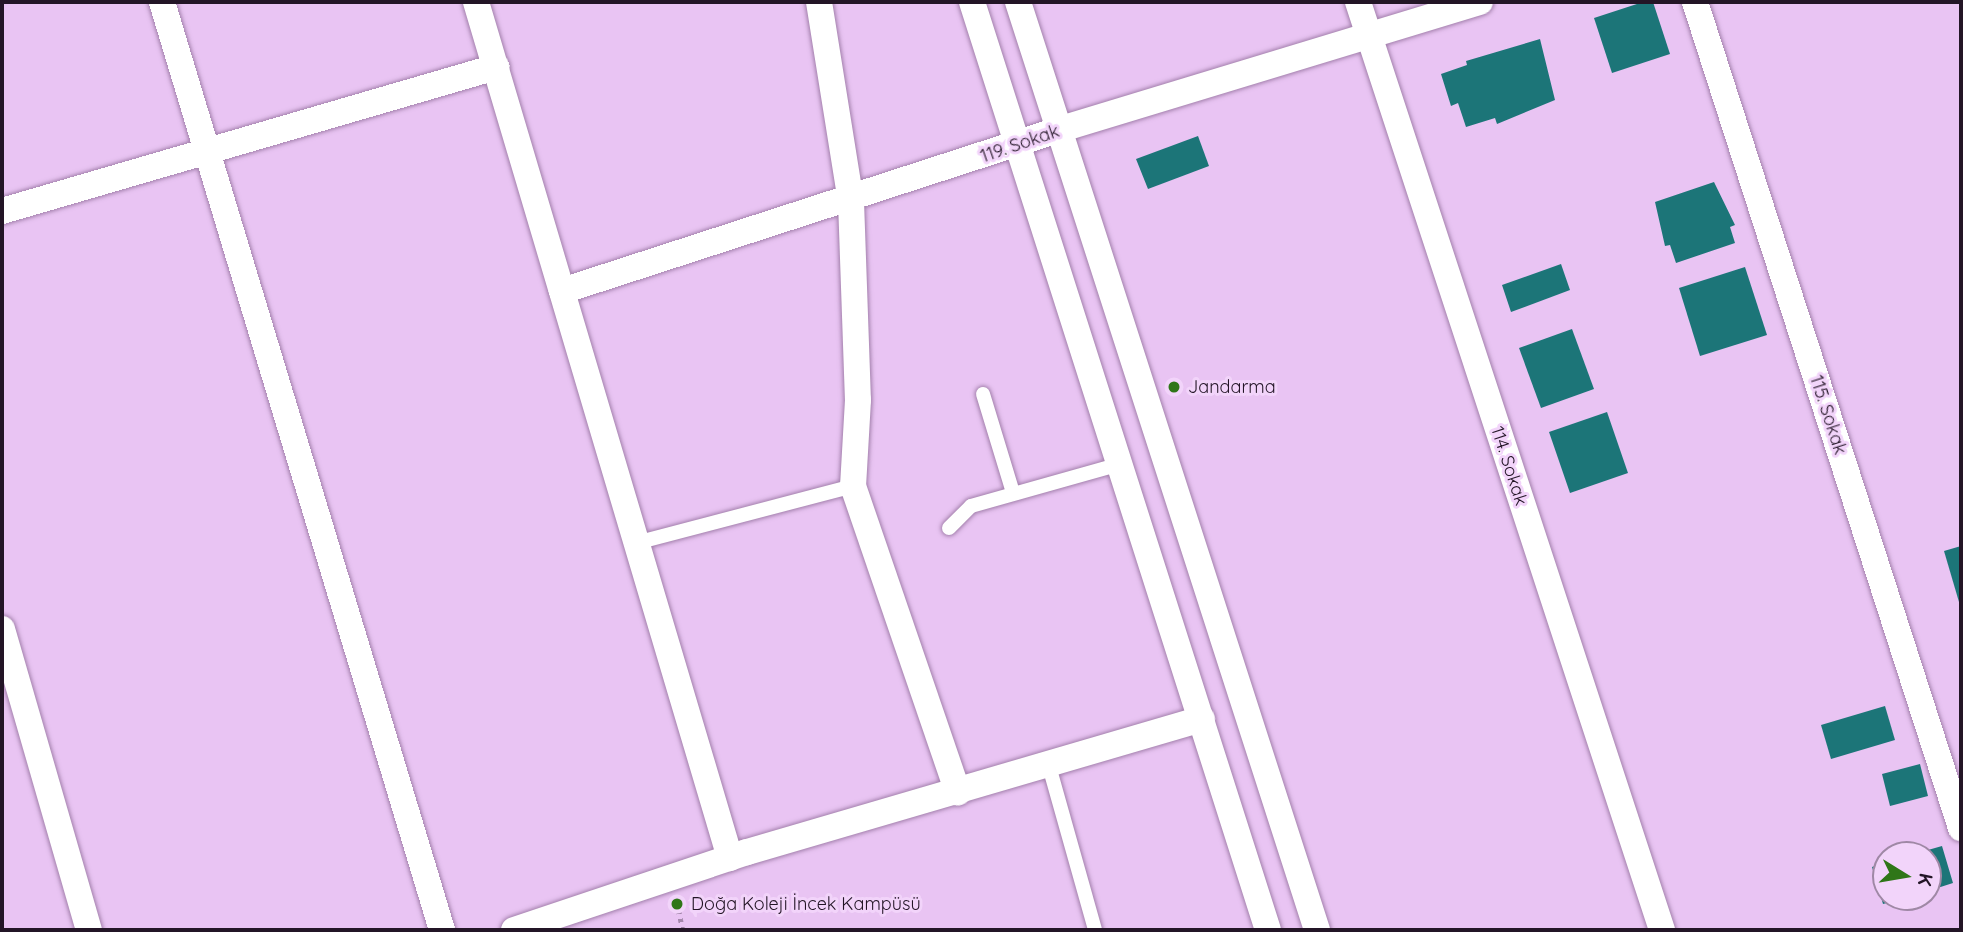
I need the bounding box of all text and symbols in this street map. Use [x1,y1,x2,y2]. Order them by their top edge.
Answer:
street label: 119. Sokak [978,120,1062,168]
street label: 115. Sokak [1805,373,1851,457]
place label: Jandarma [1188,376,1276,398]
marker: Jandarma [1166,379,1182,395]
street label: 114. Sokak [1486,424,1532,508]
north arrow [1872,841,1942,911]
text: K [1913,871,1939,888]
place label: Doğa Koleji İncek Kampüsü [691,893,921,915]
marker: Doğa Koleji İncek Kampüsü [669,896,685,912]

